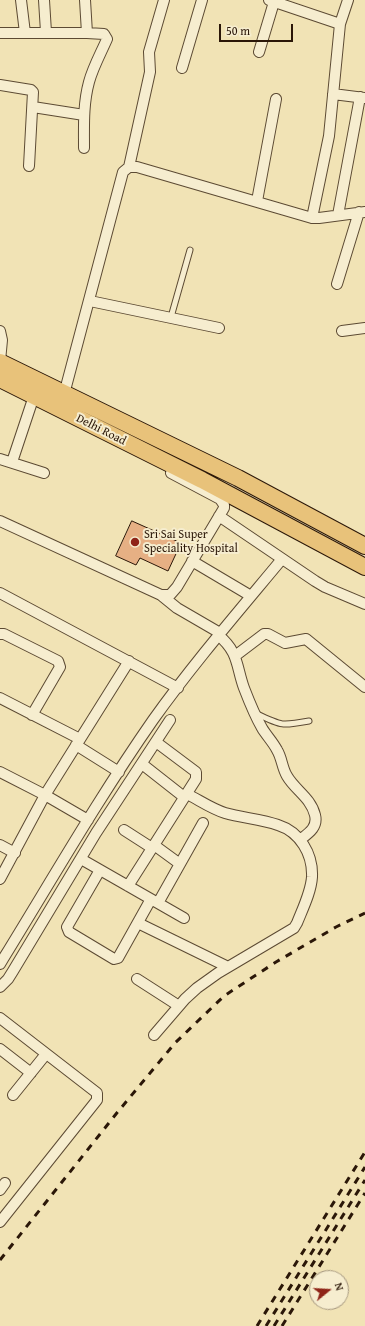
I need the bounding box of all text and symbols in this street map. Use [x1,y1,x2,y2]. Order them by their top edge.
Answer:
scale bar [221,16,295,42]
text: 50 m [226,22,250,39]
street label: Delhi Road [74,411,128,449]
place label: Sri Sai Super Speciality Hospital [144,528,238,556]
marker: Sri Sai Super Speciality Hospital [129,536,141,548]
north arrow [309,1270,349,1310]
text: N [331,1281,348,1293]

